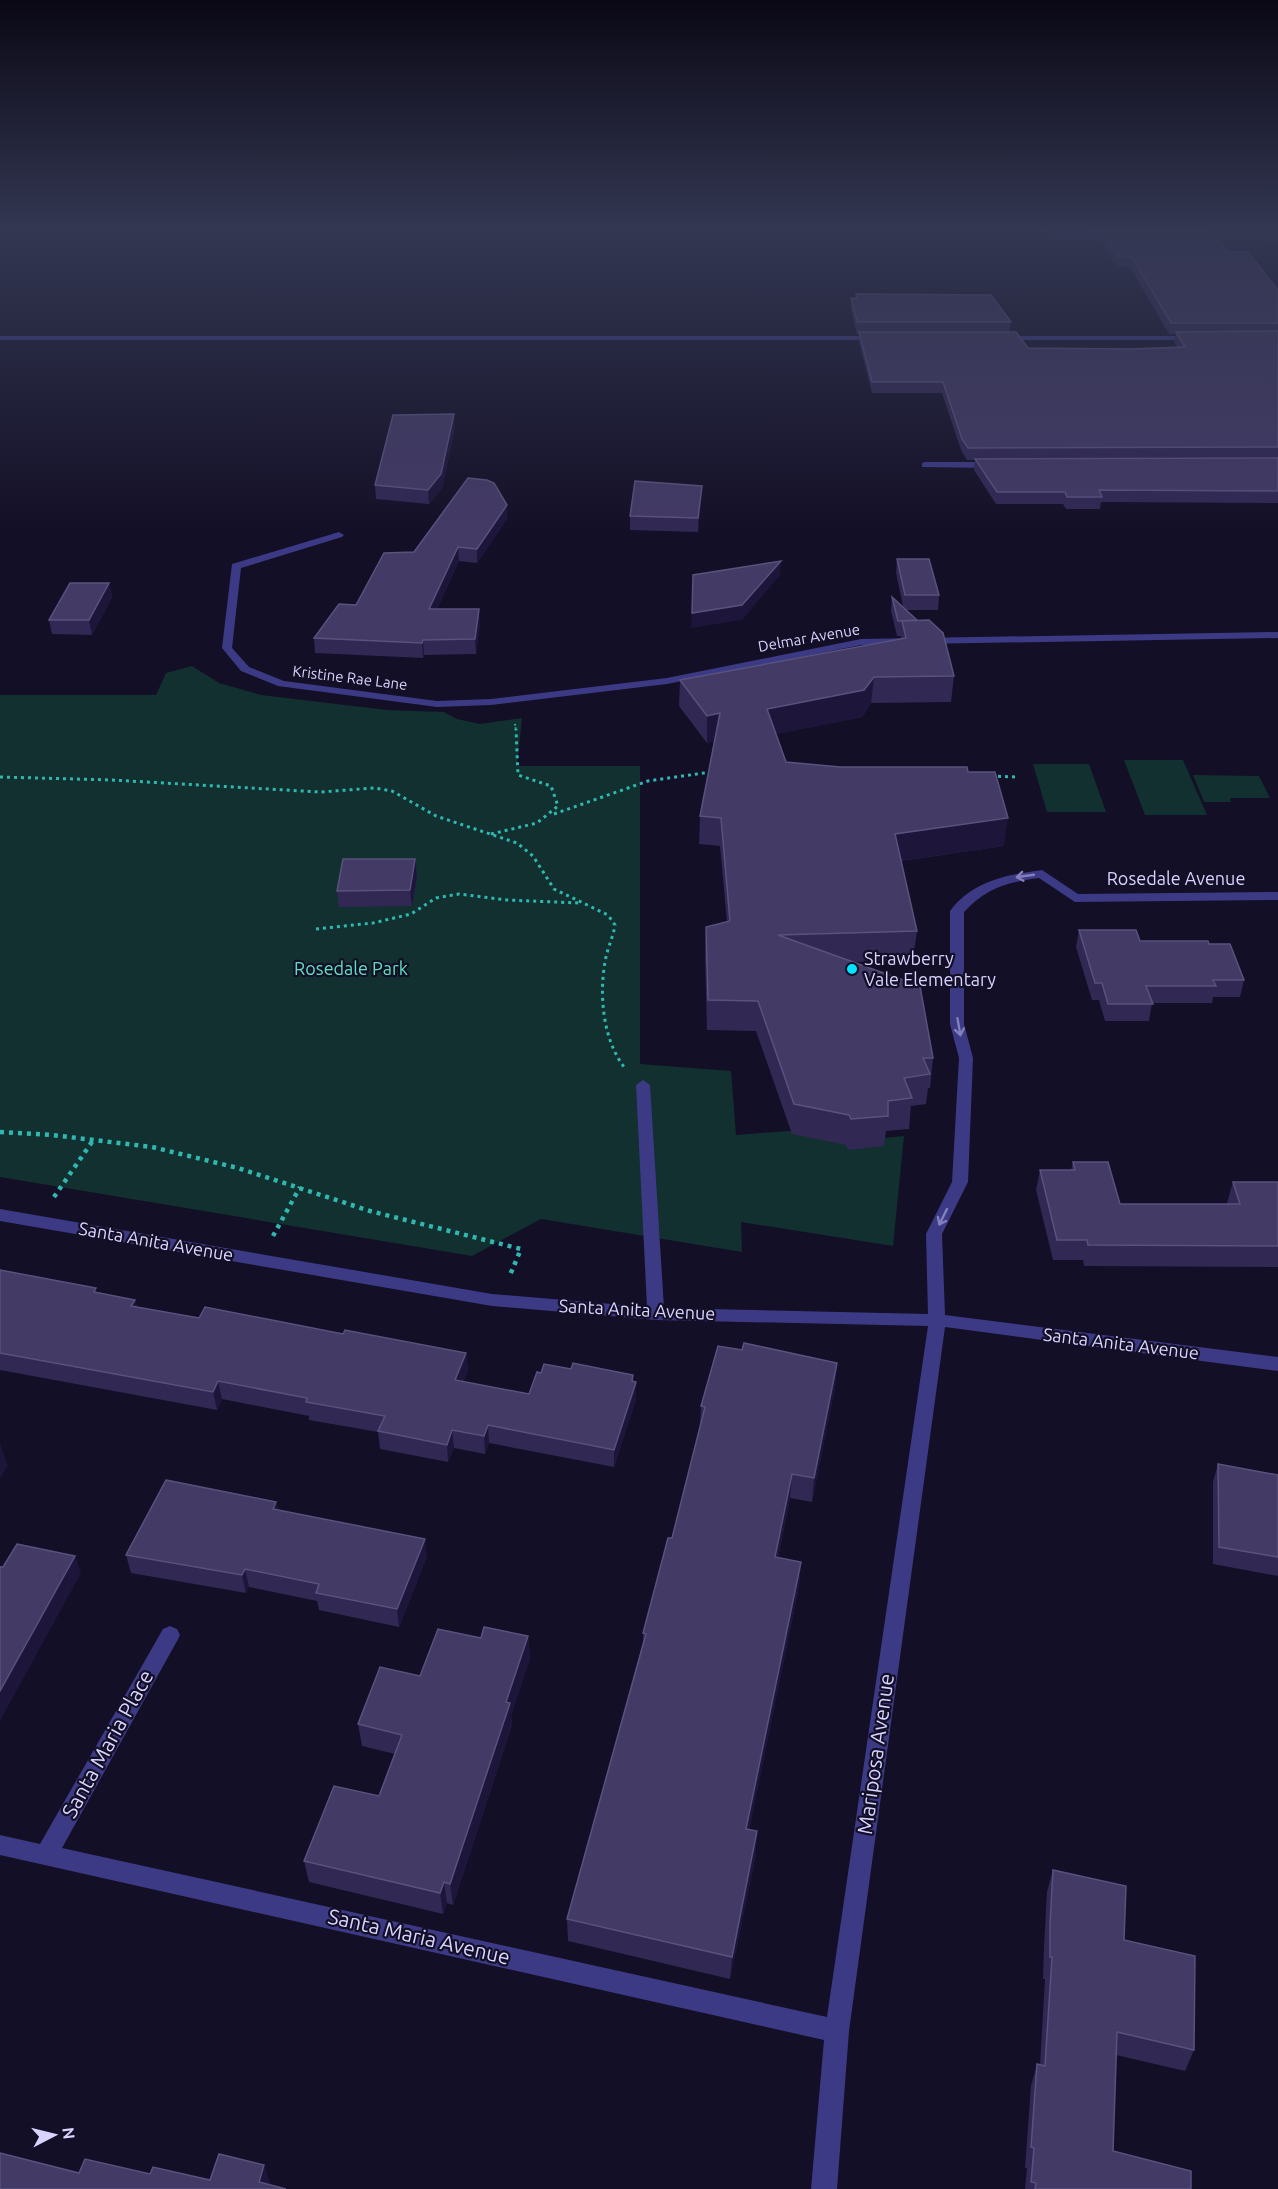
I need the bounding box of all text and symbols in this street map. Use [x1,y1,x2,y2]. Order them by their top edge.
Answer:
street label: Delmar Avenue [757,620,861,655]
street label: Kristine Rae Lane [292,662,409,693]
street label: Rosedale Avenue [1107,868,1245,888]
one-way arrow [1015,871,1035,882]
place label: Strawberry Vale Elementary [864,948,996,989]
park label: Rosedale Park [294,958,408,978]
marker: Strawberry Vale Elementary [845,962,859,976]
one-way arrow [954,1016,965,1036]
one-way arrow [936,1207,948,1225]
street label: Santa Anita Avenue [77,1218,235,1264]
street label: Santa Anita Avenue [558,1295,716,1323]
street label: Santa Anita Avenue [1042,1324,1200,1362]
street label: Santa Maria Place [57,1665,158,1822]
street label: Mariposa Avenue [852,1672,898,1836]
street label: Santa Maria Avenue [326,1903,513,1969]
north arrow [24,2105,84,2165]
text: N [59,2126,79,2140]

